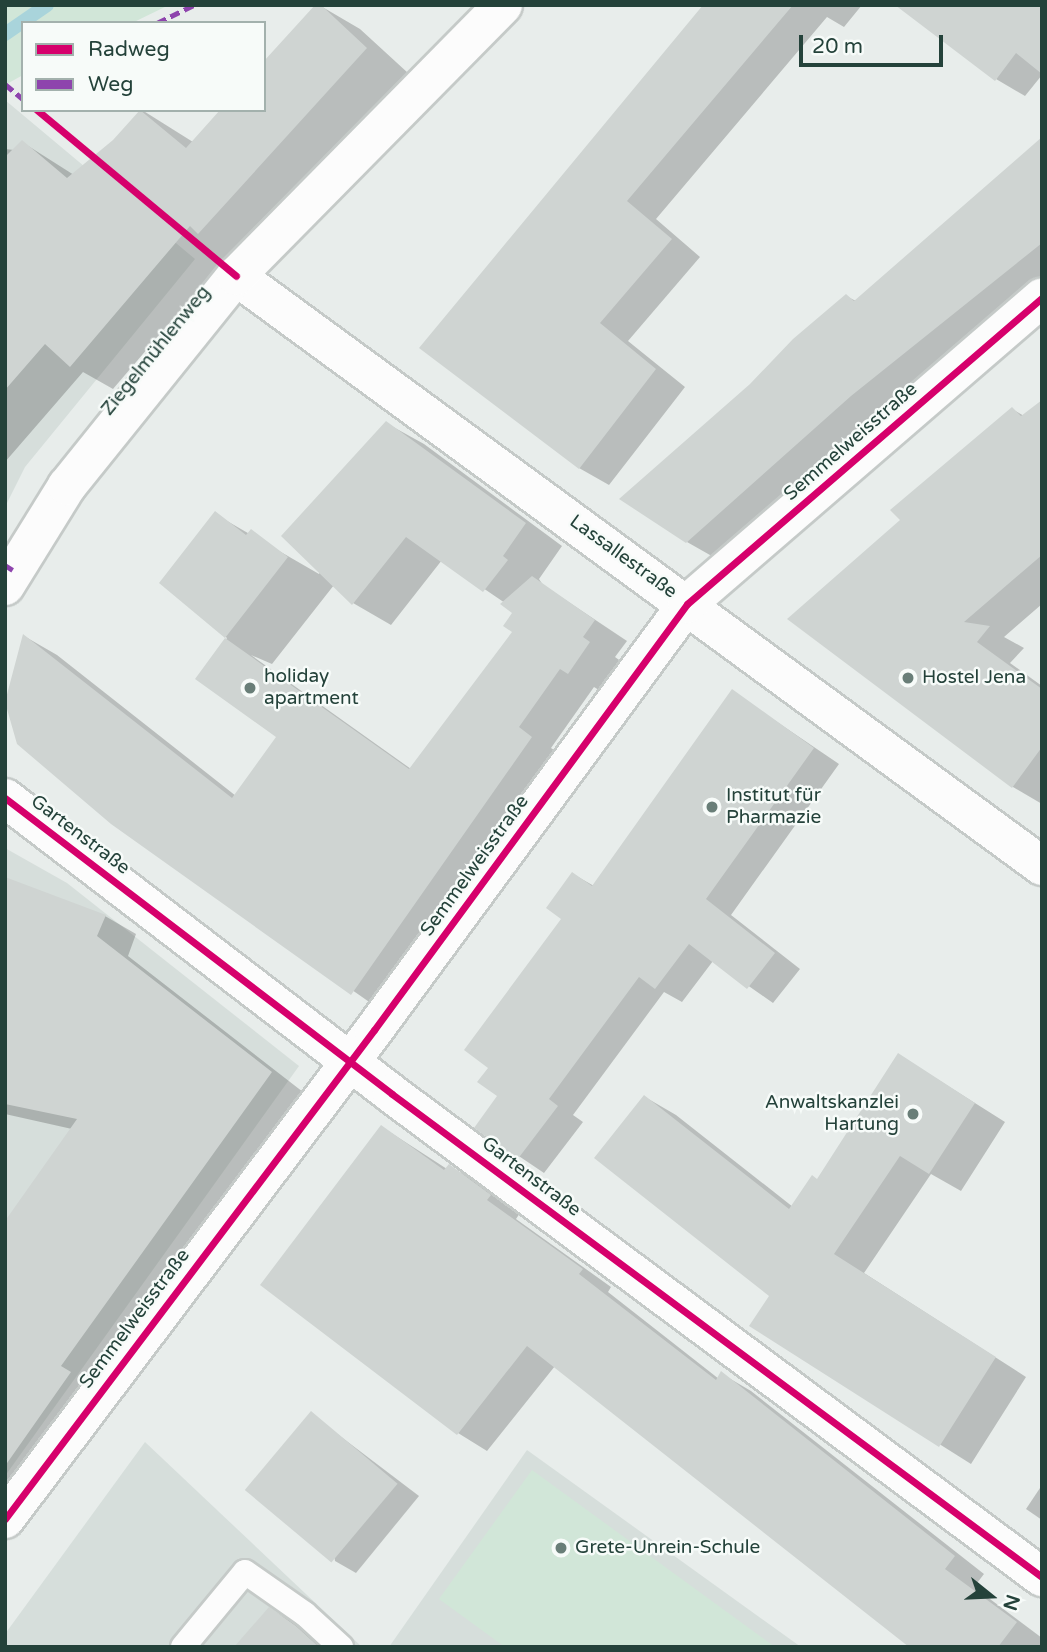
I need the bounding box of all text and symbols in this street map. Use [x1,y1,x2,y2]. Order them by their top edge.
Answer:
legend [21,21,266,112]
scale bar [802,21,946,65]
text: 20 m [812,34,863,59]
text: Radweg [88,37,170,62]
text: Weg [88,72,133,97]
street label: Ziegelmühlenweg [97,282,215,420]
street label: Semmelweisstraße [780,378,922,506]
street label: Lassallestraße [565,510,681,604]
place label: holiday apartment [264,666,359,710]
place label: Hostel Jena [922,667,1026,689]
marker: Hostel Jena [900,670,916,686]
marker: holiday apartment [242,680,258,696]
place label: Institut für Pharmazie [726,785,821,829]
street label: Gartenstraße [26,790,134,880]
street label: Semmelweisstraße [416,791,534,941]
marker: Institut für Pharmazie [704,799,720,815]
place label: Anwaltskanzlei Hartung [765,1092,899,1136]
marker: Anwaltskanzlei Hartung [905,1106,921,1122]
street label: Gartenstraße [477,1132,585,1222]
street label: Semmelweisstraße [75,1245,195,1393]
place label: Grete-Unrein-Schule [575,1537,760,1559]
marker: Grete-Unrein-Schule [553,1540,569,1556]
north arrow [956,1561,1026,1631]
text: N [998,1592,1024,1613]

